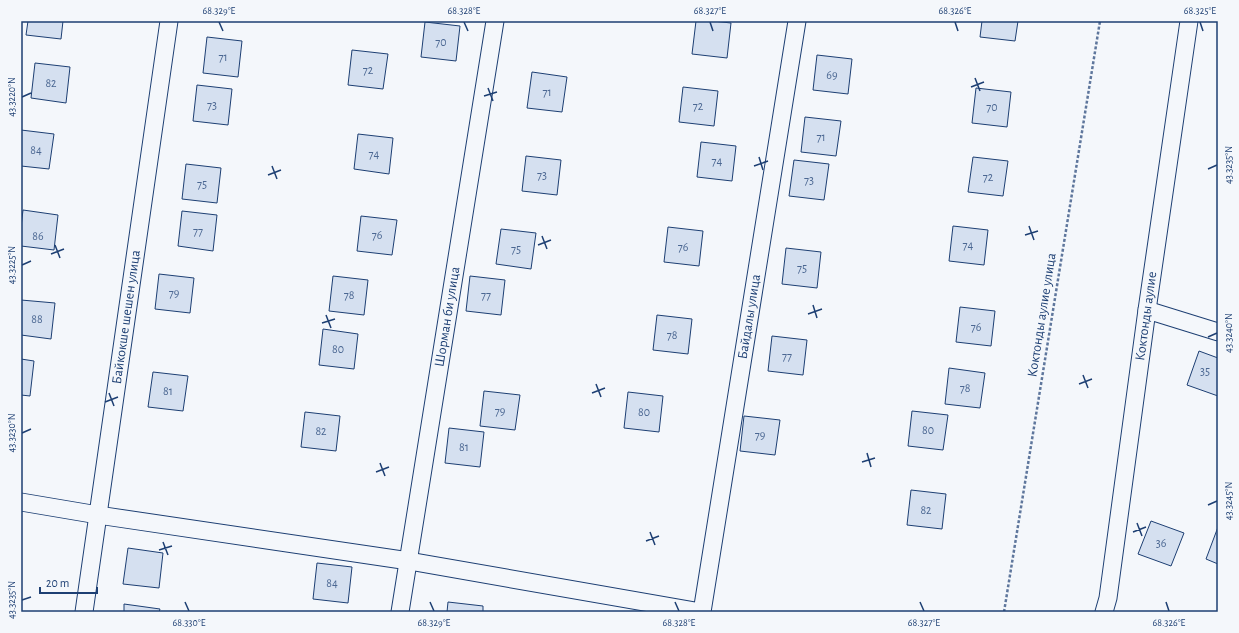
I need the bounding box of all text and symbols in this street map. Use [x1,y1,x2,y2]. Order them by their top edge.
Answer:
text: 68.329°E [203,6,236,16]
text: 68.328°E [448,6,481,16]
text: 68.327°E [694,6,726,16]
text: 68.326°E [939,6,972,16]
text: 68.325°E [1184,6,1216,16]
house number: 70 [435,36,447,48]
house number: 71 [218,51,228,63]
house number: 72 [363,64,374,76]
house number: 69 [826,69,838,81]
text: 43.3220°N [7,77,17,117]
house number: 82 [45,77,57,89]
house number: 71 [542,86,552,98]
house number: 73 [207,99,217,111]
house number: 72 [693,100,704,112]
house number: 70 [986,101,998,113]
house number: 71 [816,131,826,143]
house number: 84 [30,144,42,156]
text: 43.3235°N [1224,146,1234,184]
house number: 74 [369,148,380,160]
house number: 74 [712,155,723,167]
house number: 73 [537,169,547,181]
house number: 72 [983,171,994,183]
house number: 73 [804,174,814,186]
house number: 75 [197,178,207,190]
house number: 77 [193,225,203,237]
house number: 76 [372,229,383,241]
house number: 86 [32,230,44,242]
house number: 74 [963,239,974,251]
house number: 76 [678,241,689,253]
house number: 75 [511,243,521,255]
text: 43.3225°N [7,246,17,284]
street label: Байкокше шешен улица [110,248,143,385]
street label: Коктонды аулие улица [1025,251,1059,378]
house number: 75 [797,262,807,274]
street label: Шорман би улица [433,265,462,368]
street label: Коктонды аулие [1133,271,1160,362]
street label: Байдалы улица [736,273,763,360]
house number: 79 [169,287,180,299]
house number: 78 [344,289,355,301]
house number: 77 [481,289,491,301]
house number: 88 [31,313,43,325]
text: 43.3240°N [1224,313,1234,353]
house number: 76 [971,321,982,333]
house number: 78 [667,329,678,341]
house number: 80 [332,343,344,355]
house number: 77 [782,350,792,362]
house number: 35 [1200,365,1210,377]
house number: 78 [960,382,971,394]
house number: 81 [163,385,173,397]
house number: 79 [495,405,506,417]
house number: 80 [638,406,650,418]
text: 43.3230°N [7,413,17,453]
house number: 80 [922,424,934,436]
house number: 82 [315,425,327,437]
house number: 79 [755,429,766,441]
house number: 81 [459,441,469,453]
text: 43.3245°N [1224,482,1234,520]
house number: 82 [920,504,932,516]
house number: 36 [1156,537,1167,549]
scale bar [40,569,97,595]
text: 20 m [46,577,69,589]
house number: 84 [326,577,338,589]
text: 43.3235°N [7,581,17,619]
text: 68.330°E [173,618,206,628]
text: 68.329°E [418,618,451,628]
text: 68.328°E [663,618,696,628]
text: 68.327°E [908,618,940,628]
text: 68.326°E [1153,618,1186,628]

